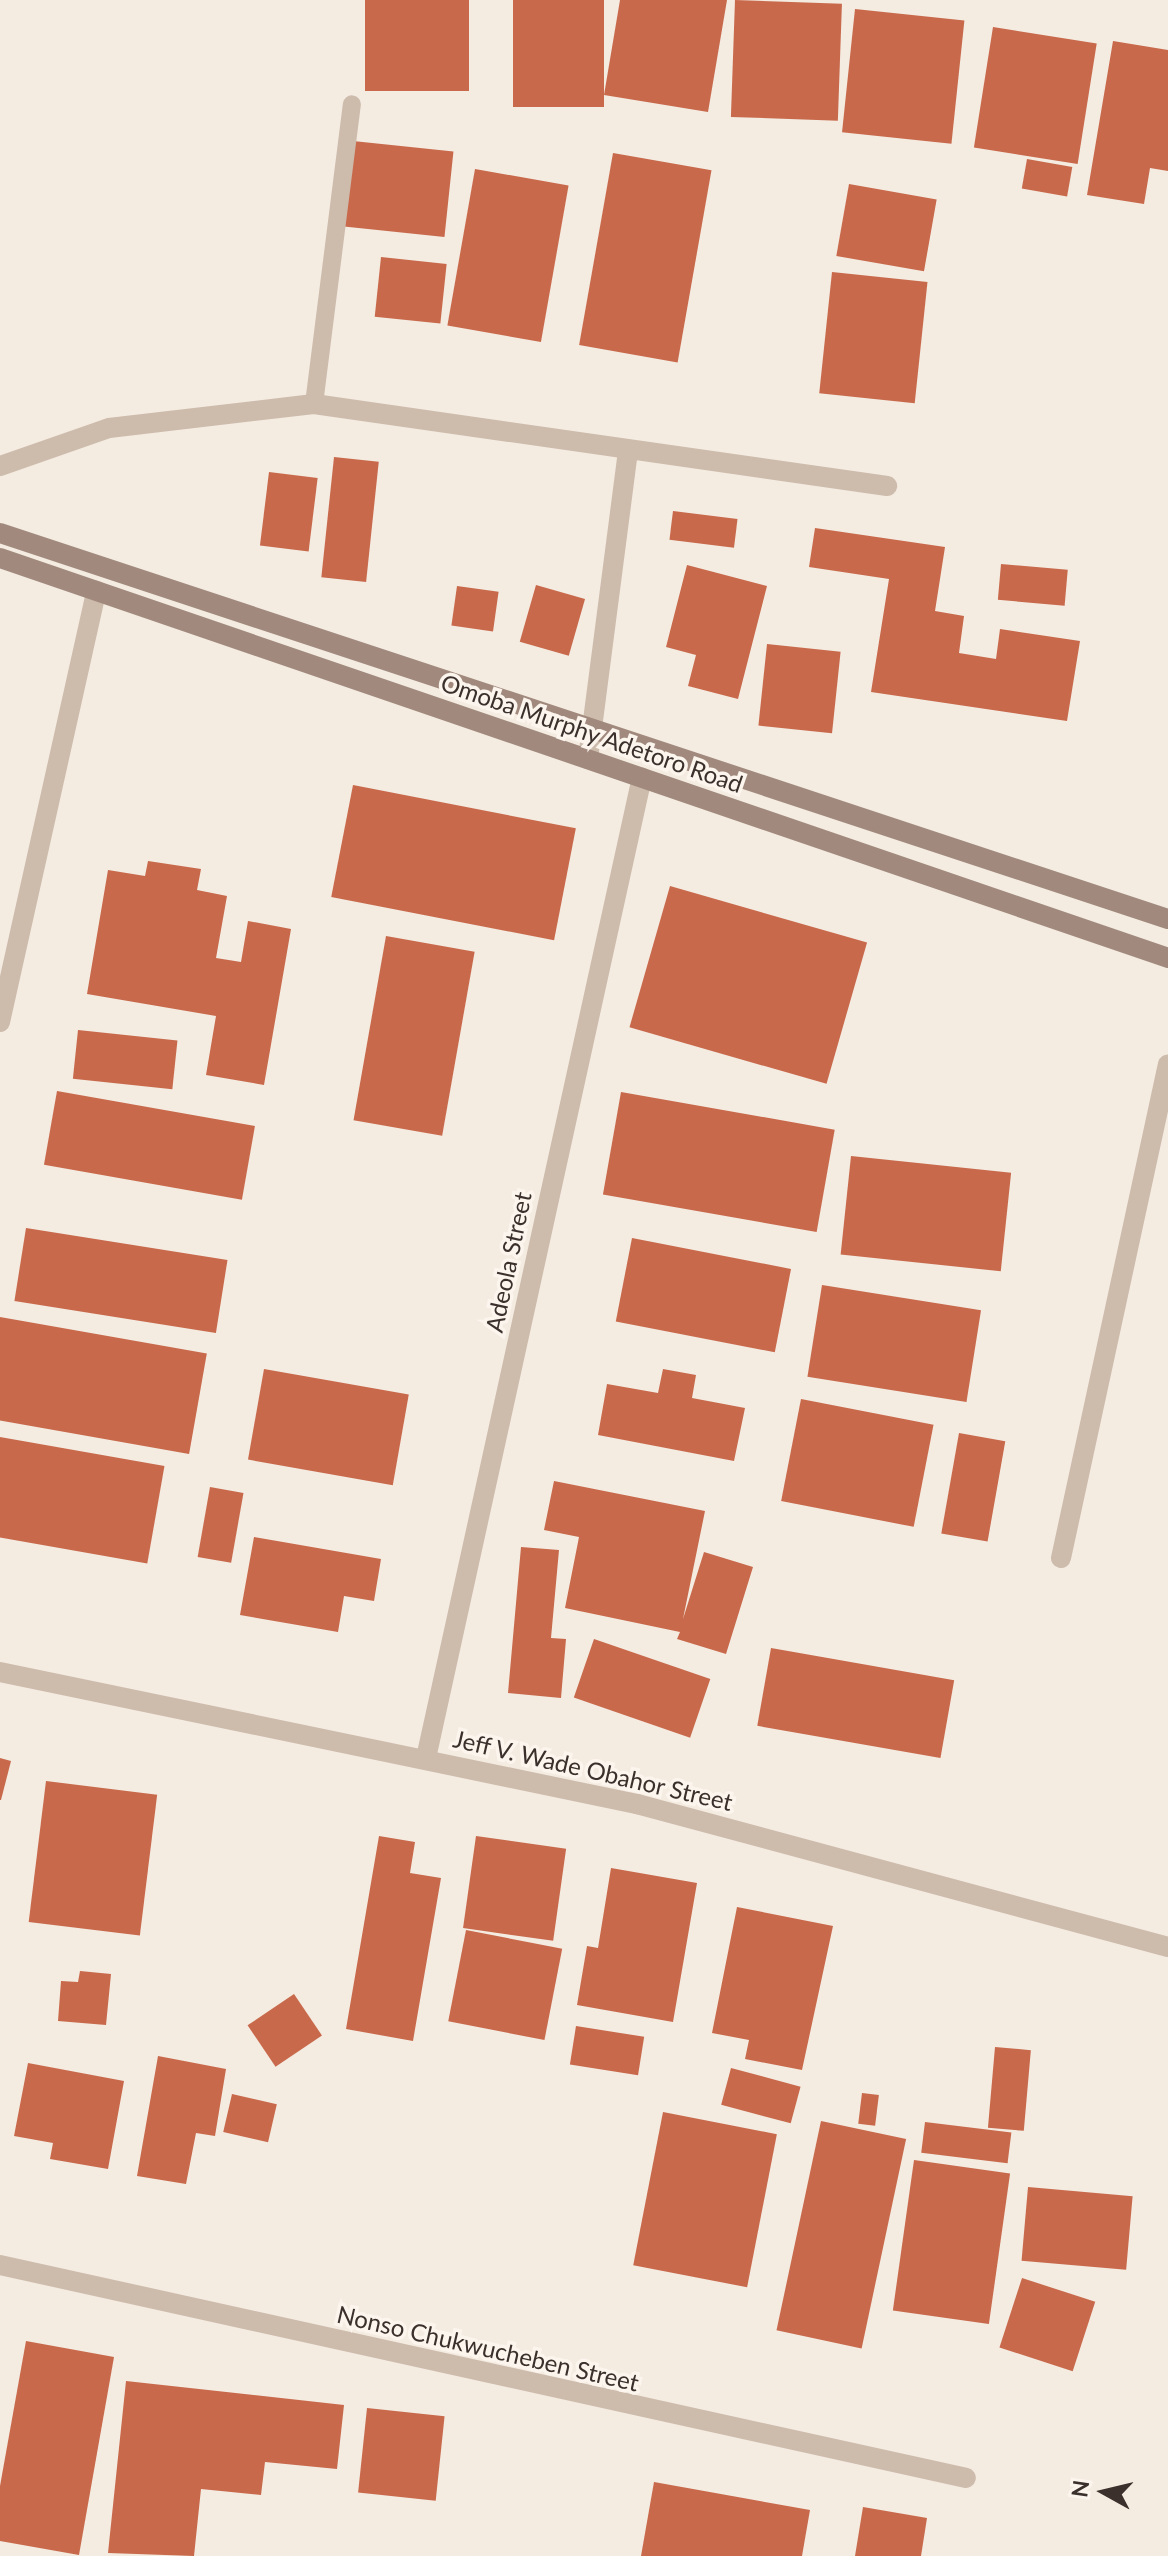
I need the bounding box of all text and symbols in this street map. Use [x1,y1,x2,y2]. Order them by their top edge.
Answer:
street label: Omoba Murphy Adetoro Road [437,668,747,798]
street label: Adeola Street [479,1189,537,1335]
street label: Jeff V. Wade Obahor Street [450,1724,736,1816]
street label: Nonso Chukwucheben Street [334,2299,642,2397]
north arrow [1064,2452,1144,2532]
text: N [1065,2478,1094,2499]

